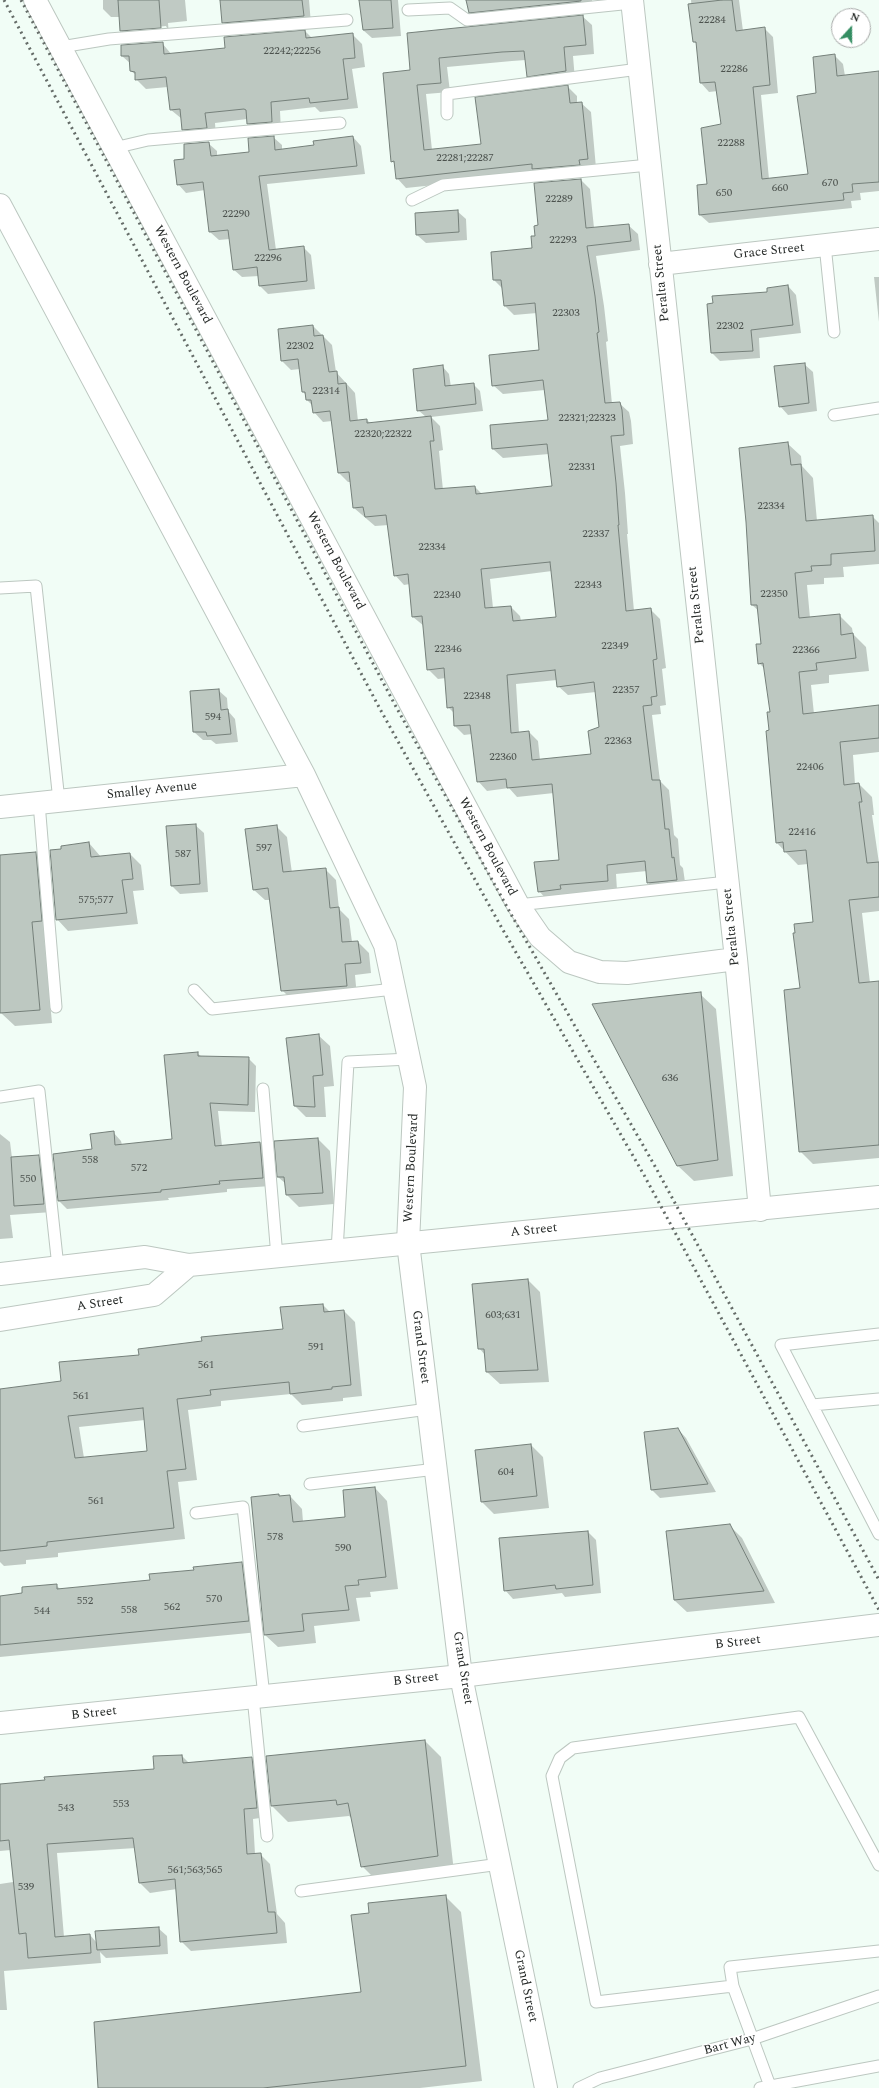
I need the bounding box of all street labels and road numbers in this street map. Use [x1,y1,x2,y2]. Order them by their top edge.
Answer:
street label: Western Boulevard [149,223,215,327]
street label: Grace Street [733,241,805,263]
street label: Peralta Street [650,243,674,323]
street label: Western Boulevard [302,509,368,613]
street label: Peralta Street [685,565,709,645]
street label: Smalley Avenue [106,779,198,803]
street label: Western Boulevard [454,795,520,899]
street label: Peralta Street [720,887,744,967]
street label: Western Boulevard [401,1113,423,1223]
street label: A Street [510,1221,558,1241]
street label: A Street [76,1293,124,1315]
street label: Grand Street [408,1309,432,1385]
street label: Grand Street [449,1630,475,1706]
street label: B Street [714,1632,762,1654]
street label: B Street [392,1670,440,1690]
street label: B Street [70,1704,118,1724]
street label: Grand Street [510,1948,540,2024]
street label: Bart Way [702,2031,758,2059]

